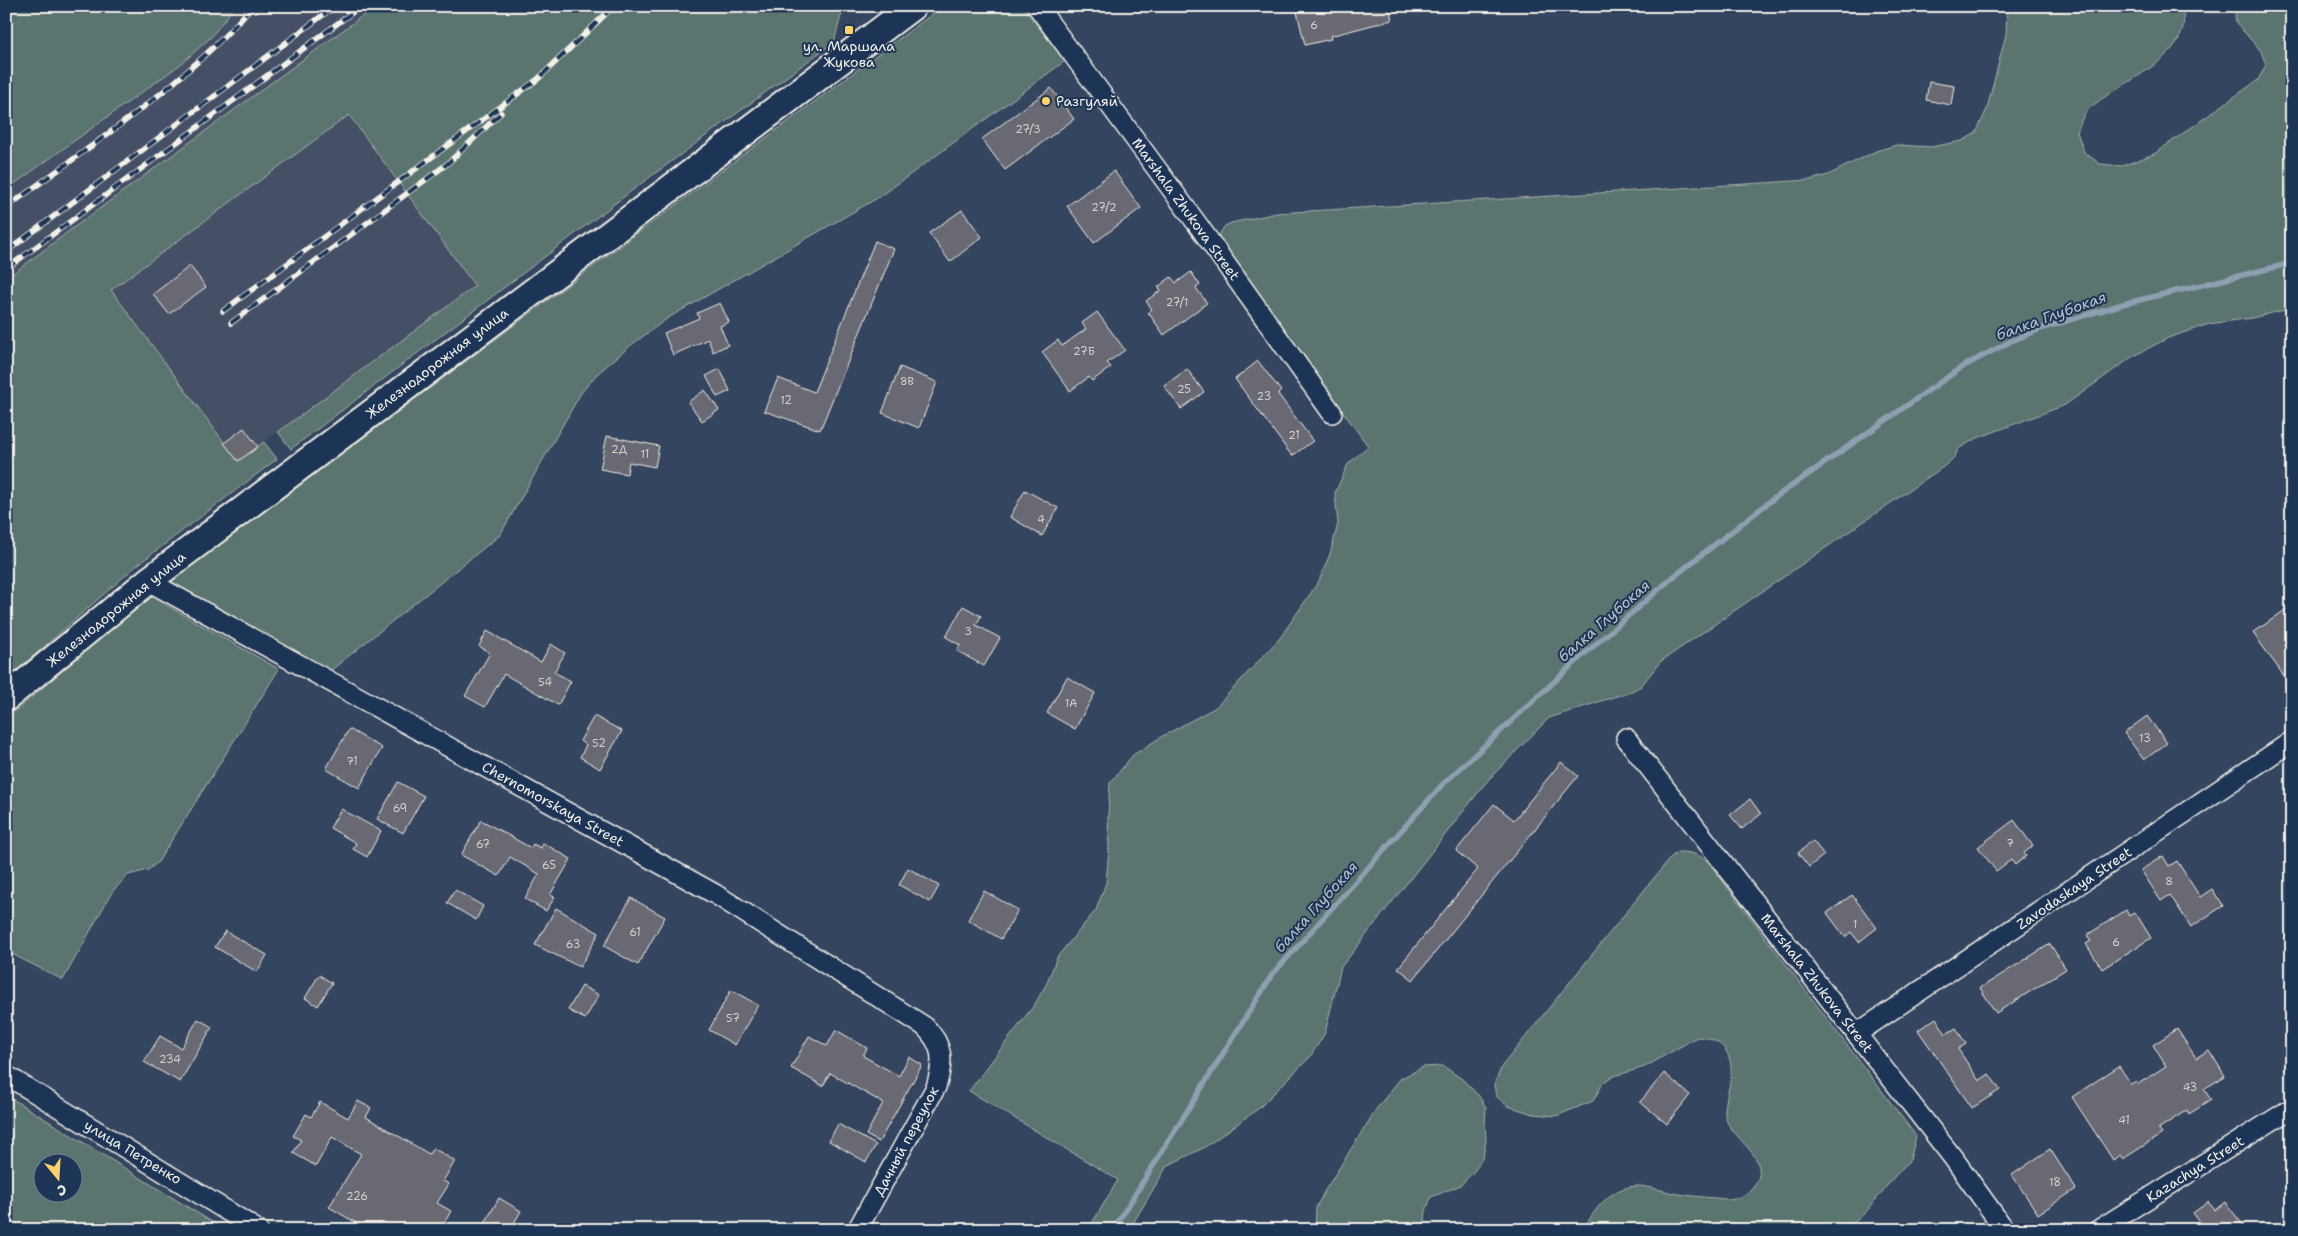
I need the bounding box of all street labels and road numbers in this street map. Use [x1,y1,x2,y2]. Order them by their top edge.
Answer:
street label: Marshala Zhukova Street [1128,134,1244,284]
street label: Железнодорожная улица [362,303,512,423]
street label: Железнодорожная улица [43,547,189,671]
street label: Chernomorskaya Street [479,757,627,851]
street label: Zavodaskaya Street [2013,843,2135,933]
street label: Marshala Zhukova Street [1757,910,1877,1056]
street label: Дачный переулок [869,1083,943,1199]
street label: улица Петренко [81,1116,185,1188]
street label: Kazachya Street [2143,1132,2247,1206]

